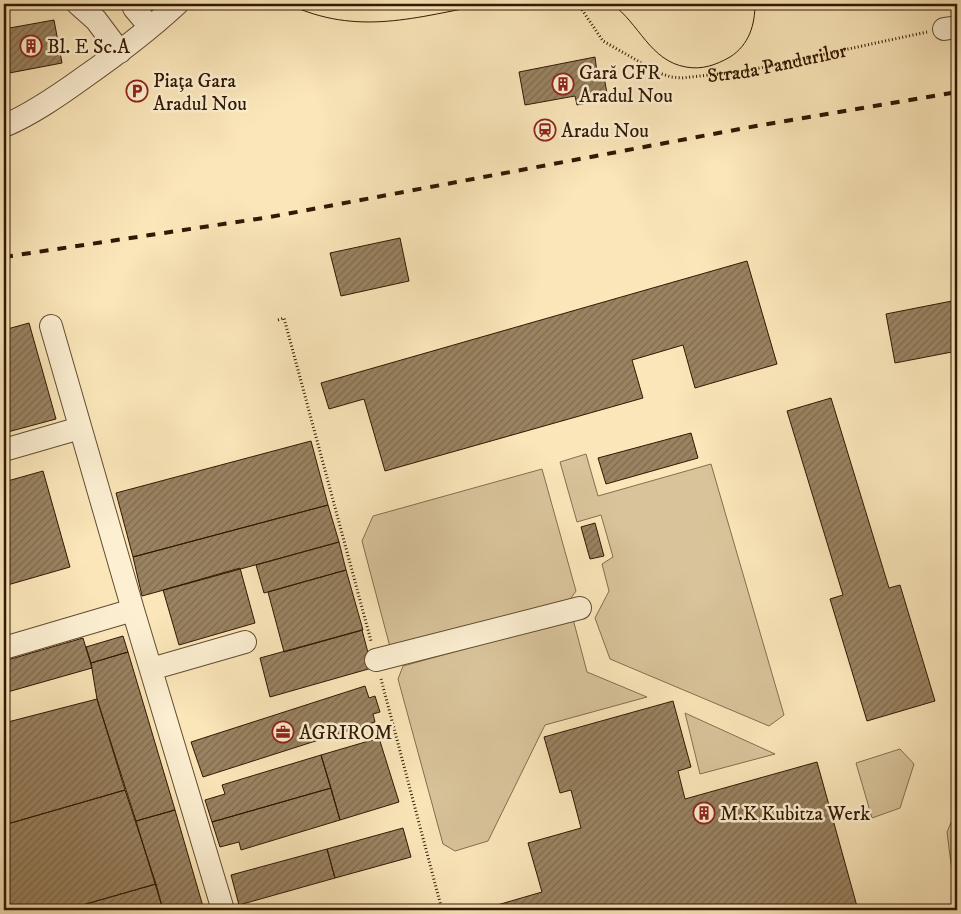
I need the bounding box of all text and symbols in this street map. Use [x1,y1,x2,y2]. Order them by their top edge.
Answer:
building icon: Bl. E Sc.A [19,34,43,58]
place label: Bl. E Sc.A [47,35,130,60]
street label: Strada Pandurilor [706,39,850,89]
place label: Gară CFR Aradul Nou [579,61,673,109]
place label: Piața Gara Aradul Nou [153,69,247,117]
building icon: Gară CFR Aradul Nou [551,72,575,96]
parking icon: Piața Gara Aradul Nou [125,79,149,103]
station icon: Aradu Nou [533,118,557,142]
place label: Aradu Nou [561,119,649,144]
office icon: AGRIROM [271,720,295,744]
place label: AGRIROM [299,721,393,746]
building icon: M.K Kubitza Werk [692,801,716,825]
place label: M.K Kubitza Werk [720,802,870,827]

